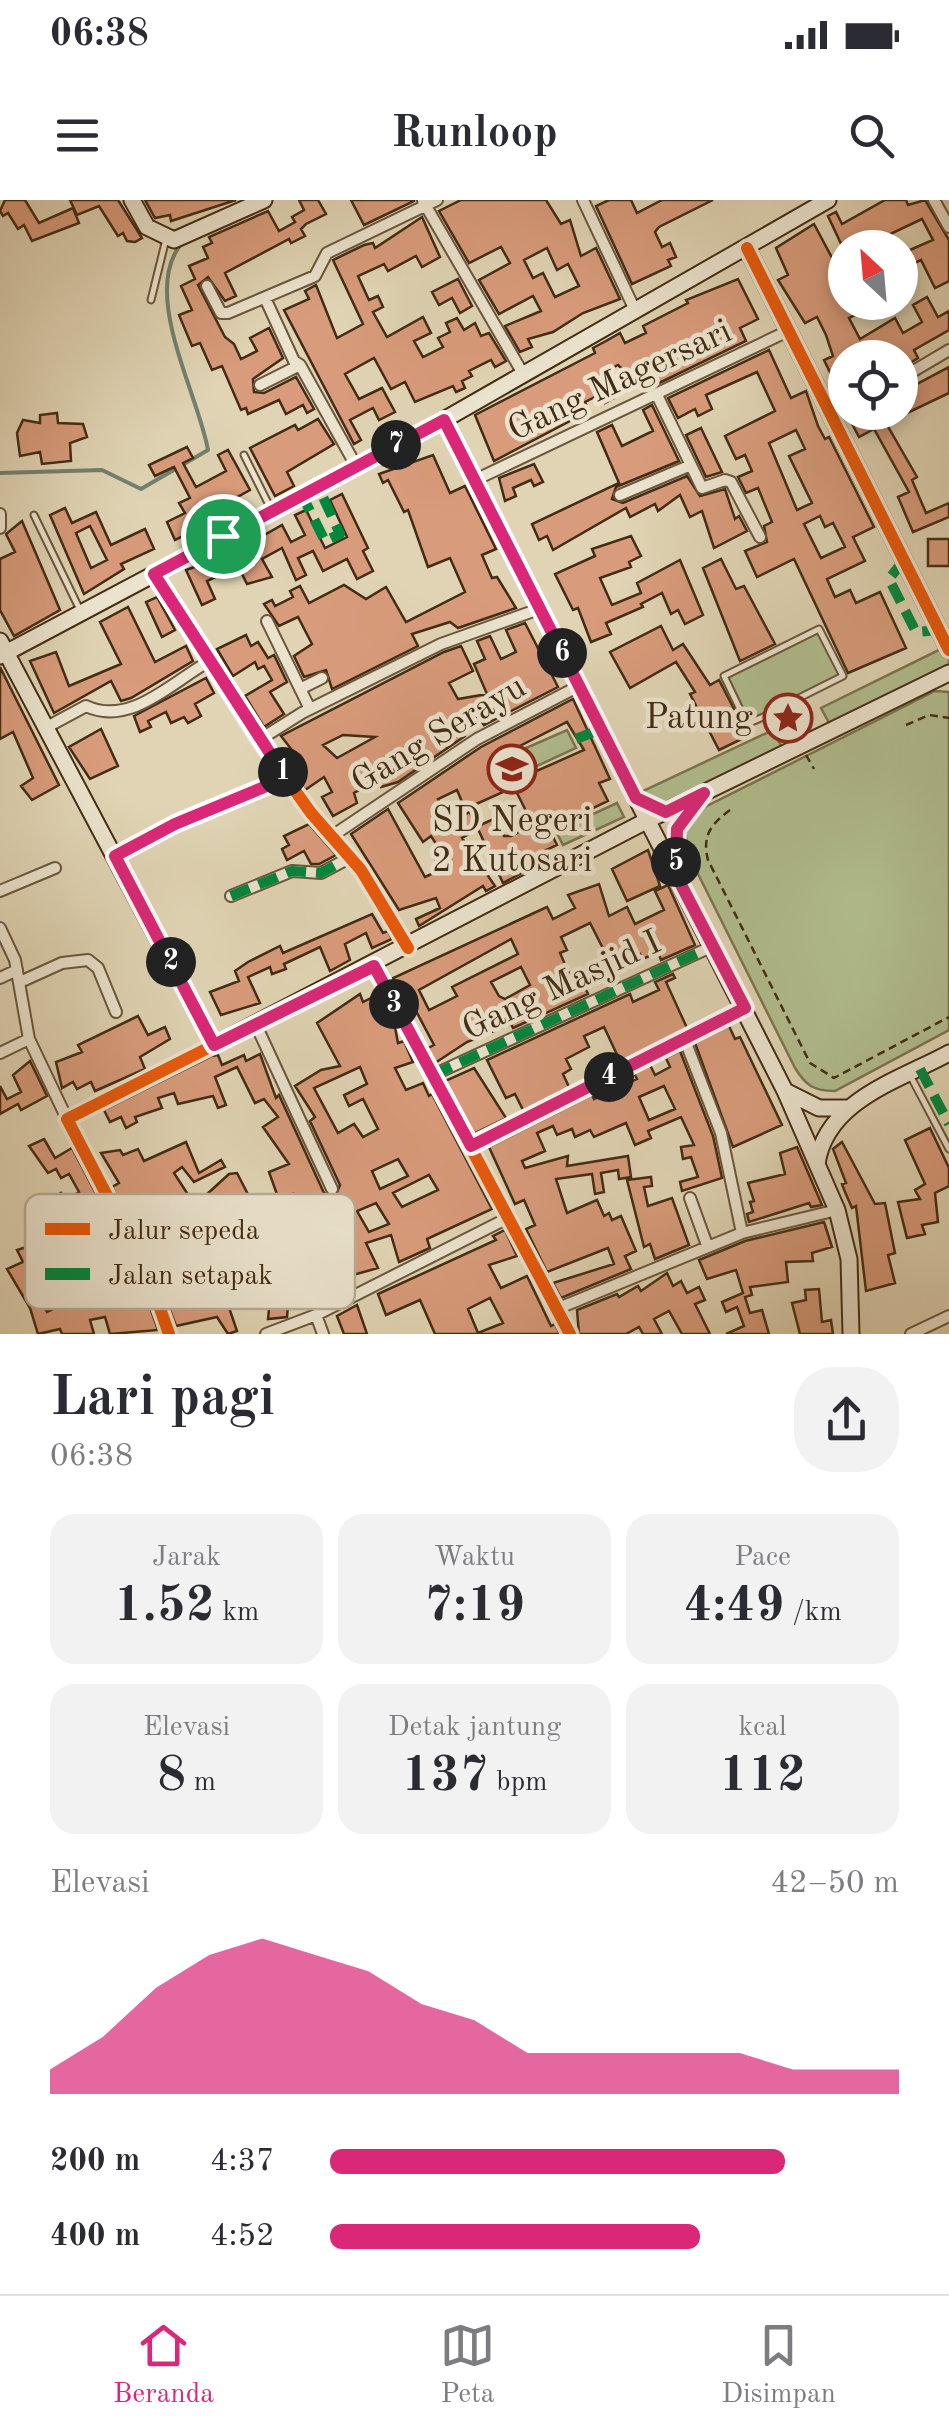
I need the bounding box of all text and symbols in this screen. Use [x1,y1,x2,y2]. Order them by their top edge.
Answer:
text: 06:38 [50,16,149,54]
icon: menu [50,108,105,163]
icon: search [844,108,899,163]
text: Runloop [391,112,558,157]
north arrow [828,230,918,320]
map controls [828,230,918,430]
street label: Gang Magersari [503,314,737,448]
button: locate [828,340,918,430]
pin: 7 [371,420,421,470]
text: 7 [388,431,404,459]
pin [181,494,266,579]
icon: arrive [196,509,251,564]
pin: 6 [537,628,587,678]
text: 6 [554,639,570,667]
street label: Gang Serayu [346,669,532,801]
place icon: Patung [762,692,814,744]
place label: Patung [645,701,753,736]
school or university icon: SD Negeri 2 Kutosari [486,743,538,795]
pin: 1 [258,747,308,797]
text: 1 [275,758,291,786]
place label: SD Negeri 2 Kutosari [431,804,593,879]
pin: 5 [651,837,701,887]
text: 5 [668,848,684,876]
street label: Gang Masjid I [457,925,667,1047]
pin: 2 [146,937,196,987]
text: 2 [163,948,179,976]
pin: 3 [369,979,419,1029]
text: 3 [386,990,402,1018]
pin: 4 [584,1052,634,1102]
text: 4 [601,1063,617,1091]
legend [25,1194,355,1309]
text: Jalur sepeda [108,1218,260,1246]
text: Jalan setapak [108,1263,273,1291]
button: share [794,1367,899,1472]
text: Lari pagi [50,1372,275,1427]
text: 06:38 [50,1441,133,1473]
text: Jarak [152,1544,221,1572]
text: Waktu [434,1544,515,1572]
text: Pace [734,1544,791,1572]
text: 1.52 [114,1582,215,1632]
text: 7:19 [424,1582,525,1632]
text: 4:49 [683,1582,784,1632]
text: km [215,1599,259,1627]
text: /km [784,1599,842,1627]
text: Elevasi [143,1714,230,1742]
text: Detak jantung [388,1714,561,1742]
text: kcal [738,1714,787,1742]
text: 8 [157,1752,186,1802]
text: 137 [402,1752,489,1802]
text: 112 [719,1752,806,1802]
text: m [186,1769,216,1797]
text: bpm [489,1769,547,1797]
text: Elevasi [50,1868,150,1900]
text: 42–50 m [771,1868,899,1900]
text: 200 m [50,2146,140,2178]
text: 4:37 [210,2146,275,2178]
text: 400 m [50,2221,140,2253]
text: 4:52 [210,2221,275,2253]
tab: Beranda [113,2318,214,2413]
tab: Peta [440,2318,495,2413]
tab: Disimpan [721,2318,836,2413]

